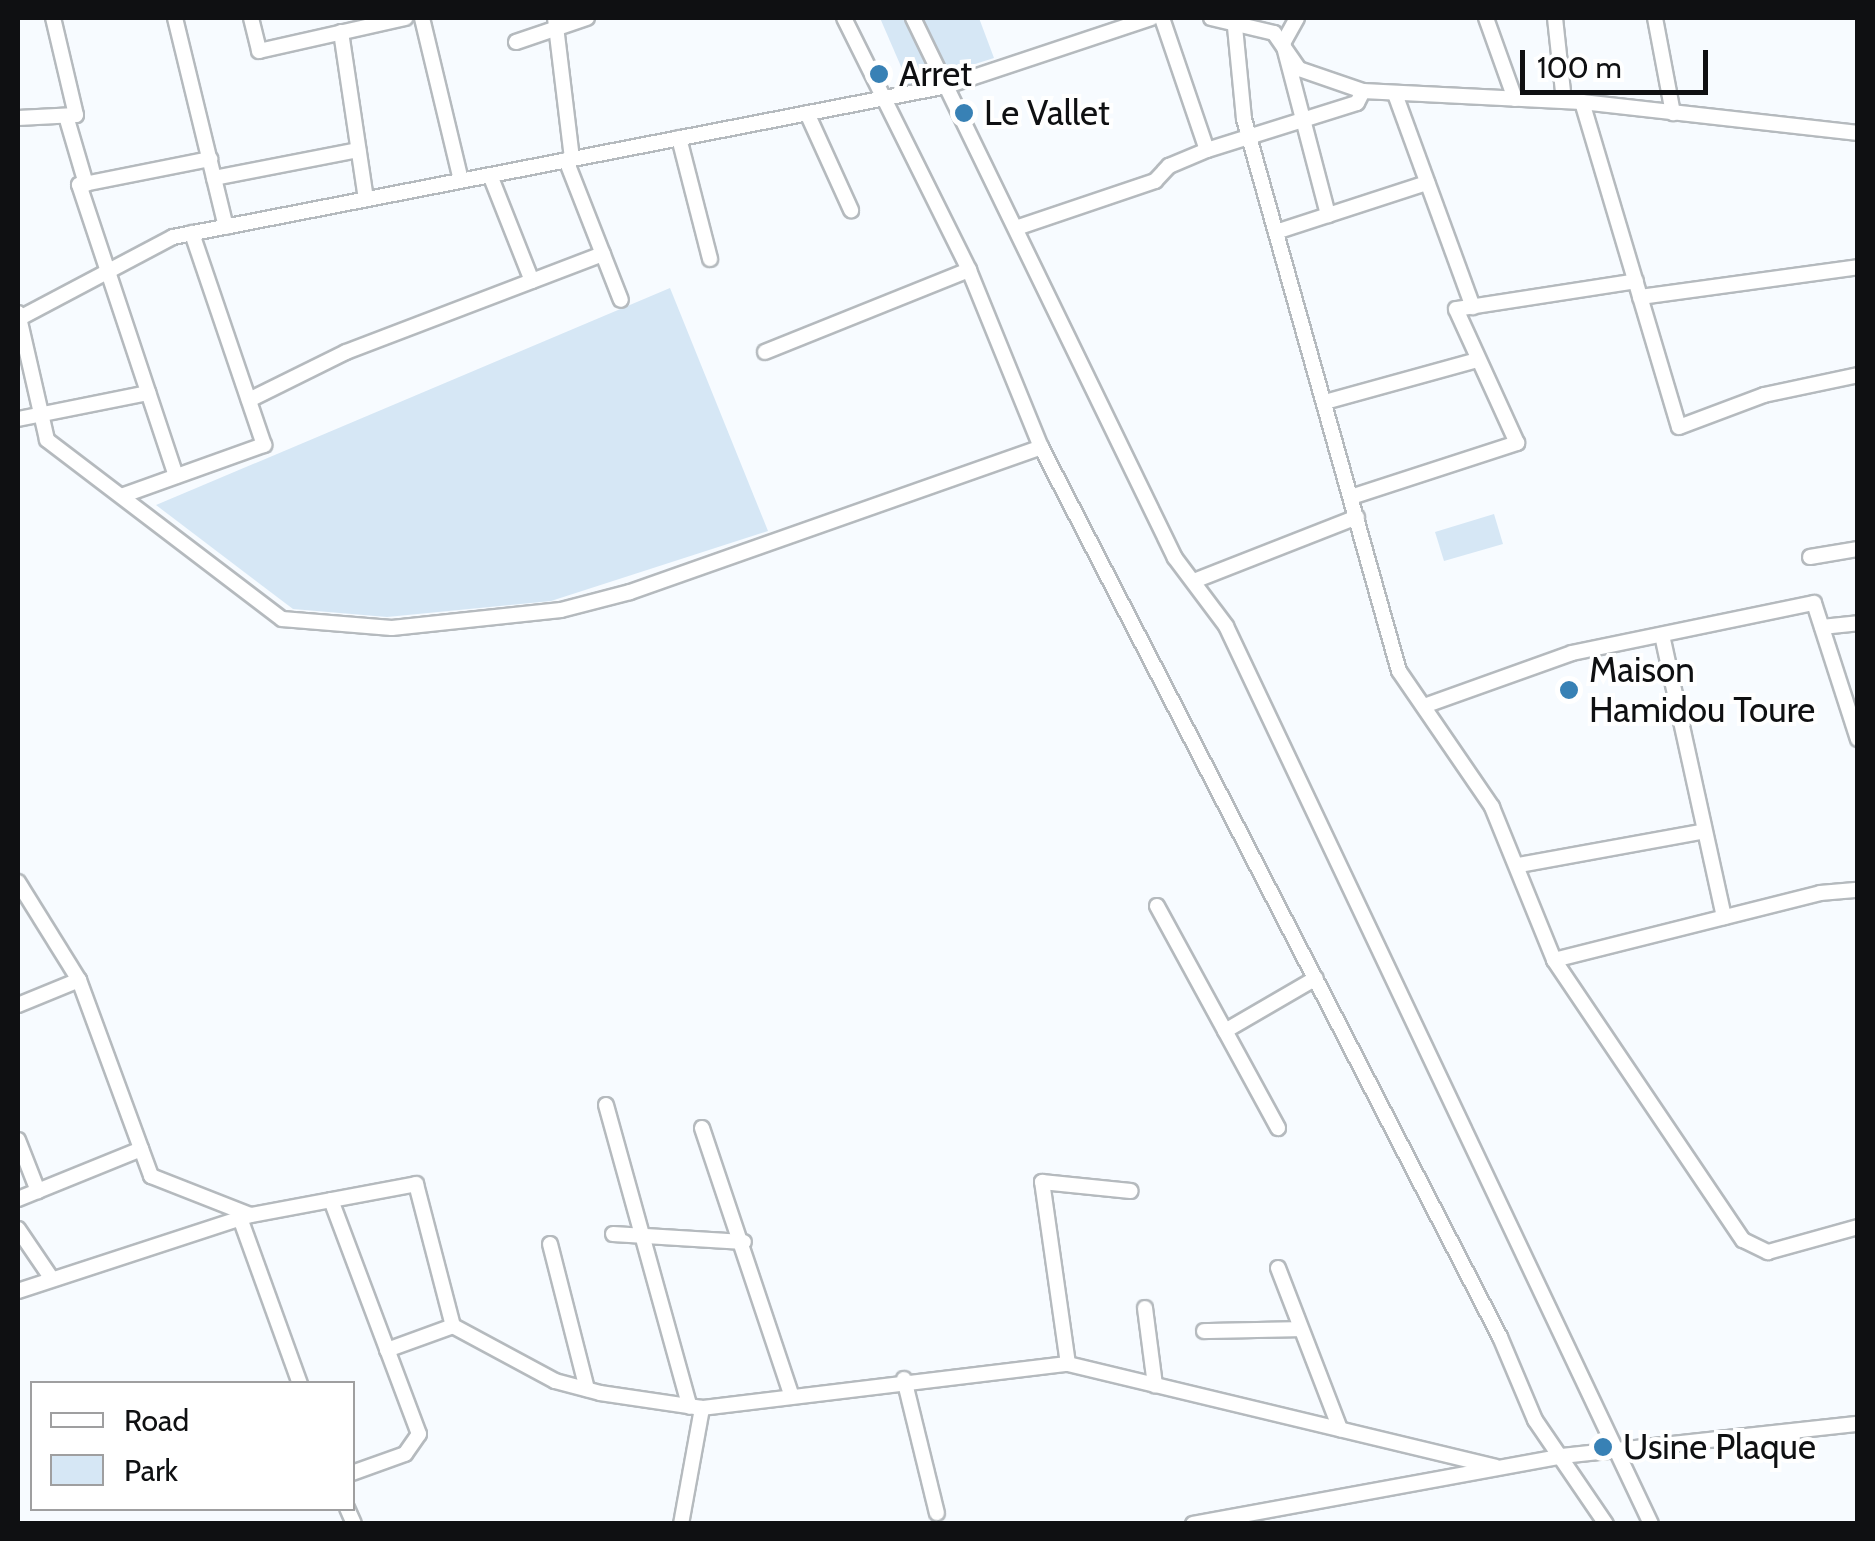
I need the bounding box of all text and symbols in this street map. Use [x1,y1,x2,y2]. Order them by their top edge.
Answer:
scale bar [1525,30,1712,92]
text: 100 m [1537,49,1622,86]
place label: Arret [899,53,972,95]
marker: Arret [868,63,890,85]
place label: Le Vallet [984,92,1110,134]
marker: Le Vallet [953,102,975,124]
place label: Maison Hamidou Toure [1589,649,1815,731]
marker: Maison Hamidou Toure [1558,679,1580,701]
legend [30,1381,355,1511]
text: Road [124,1402,189,1439]
place label: Usine Plaque [1623,1426,1816,1468]
marker: Usine Plaque [1592,1436,1614,1458]
text: Park [124,1452,178,1489]

